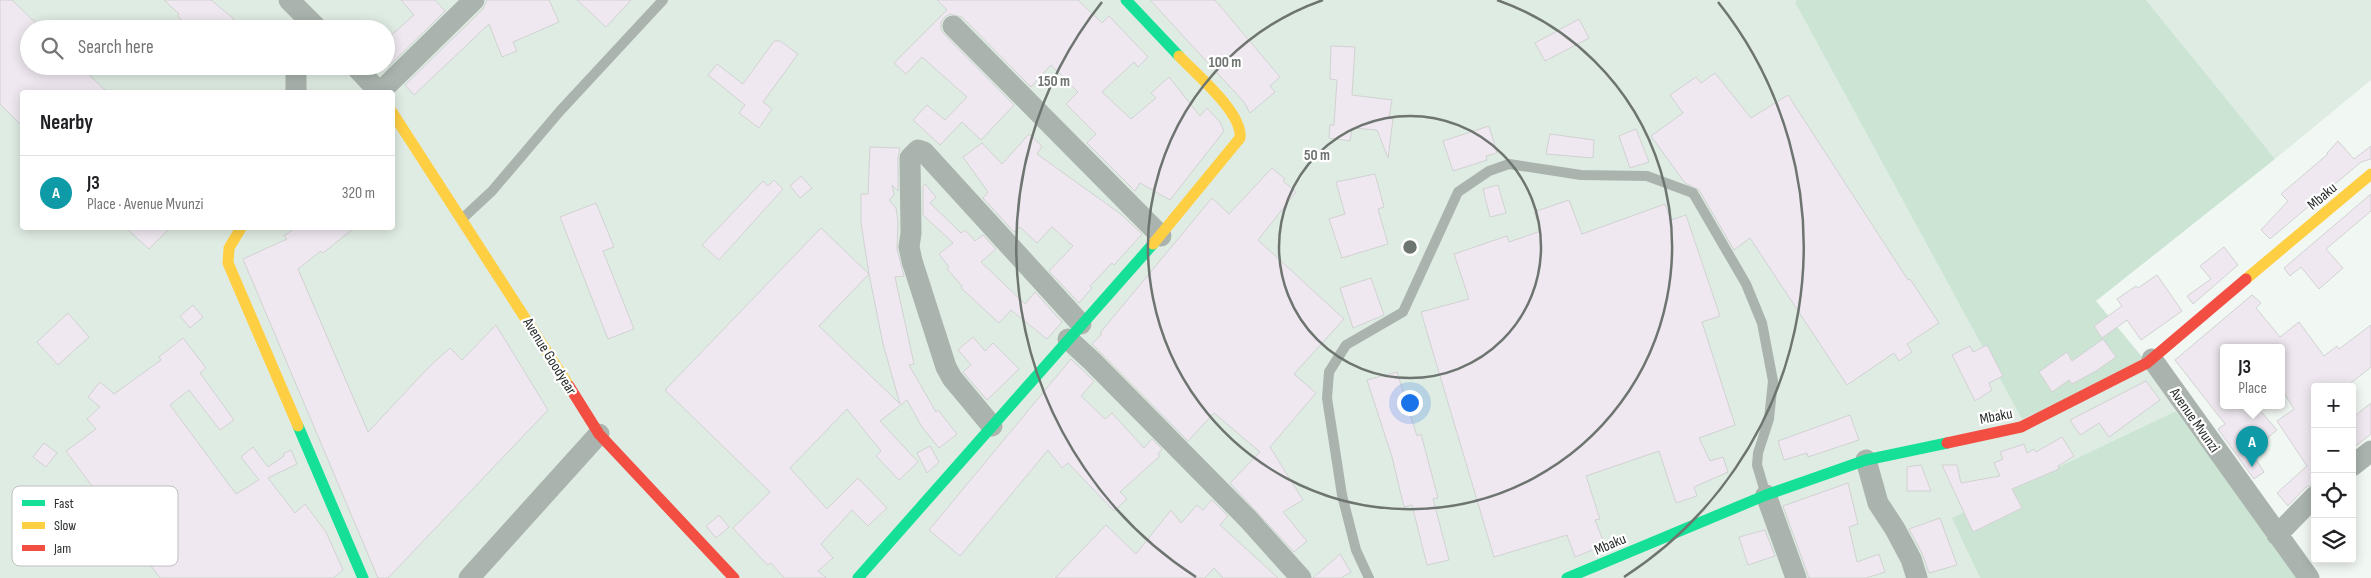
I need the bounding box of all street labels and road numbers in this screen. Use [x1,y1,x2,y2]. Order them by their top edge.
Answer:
street label: Mbaku [2304,179,2341,214]
street label: Avenue Goodyear [518,313,581,399]
street label: Avenue Mvunzi [2165,383,2224,456]
street label: Mbaku [1978,404,2014,429]
street label: Mbaku [1591,529,1629,560]

